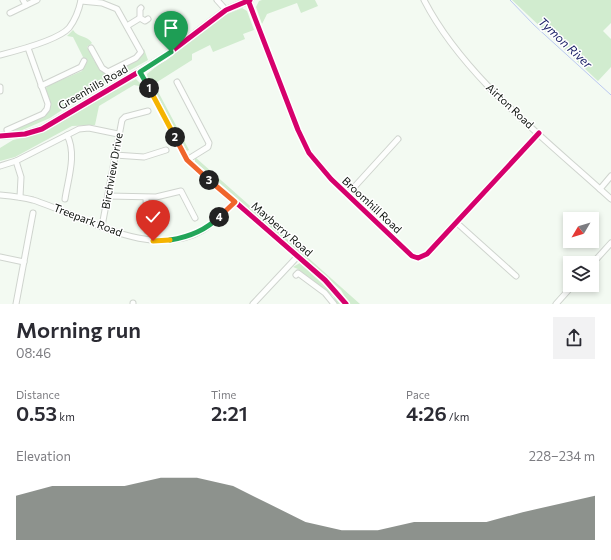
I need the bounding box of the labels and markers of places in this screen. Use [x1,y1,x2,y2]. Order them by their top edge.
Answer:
pin [154,11,188,52]
pin: 1 [139,78,159,98]
pin: 2 [165,127,185,147]
pin: 3 [199,170,219,190]
pin [136,200,170,241]
pin: 4 [209,207,229,227]

